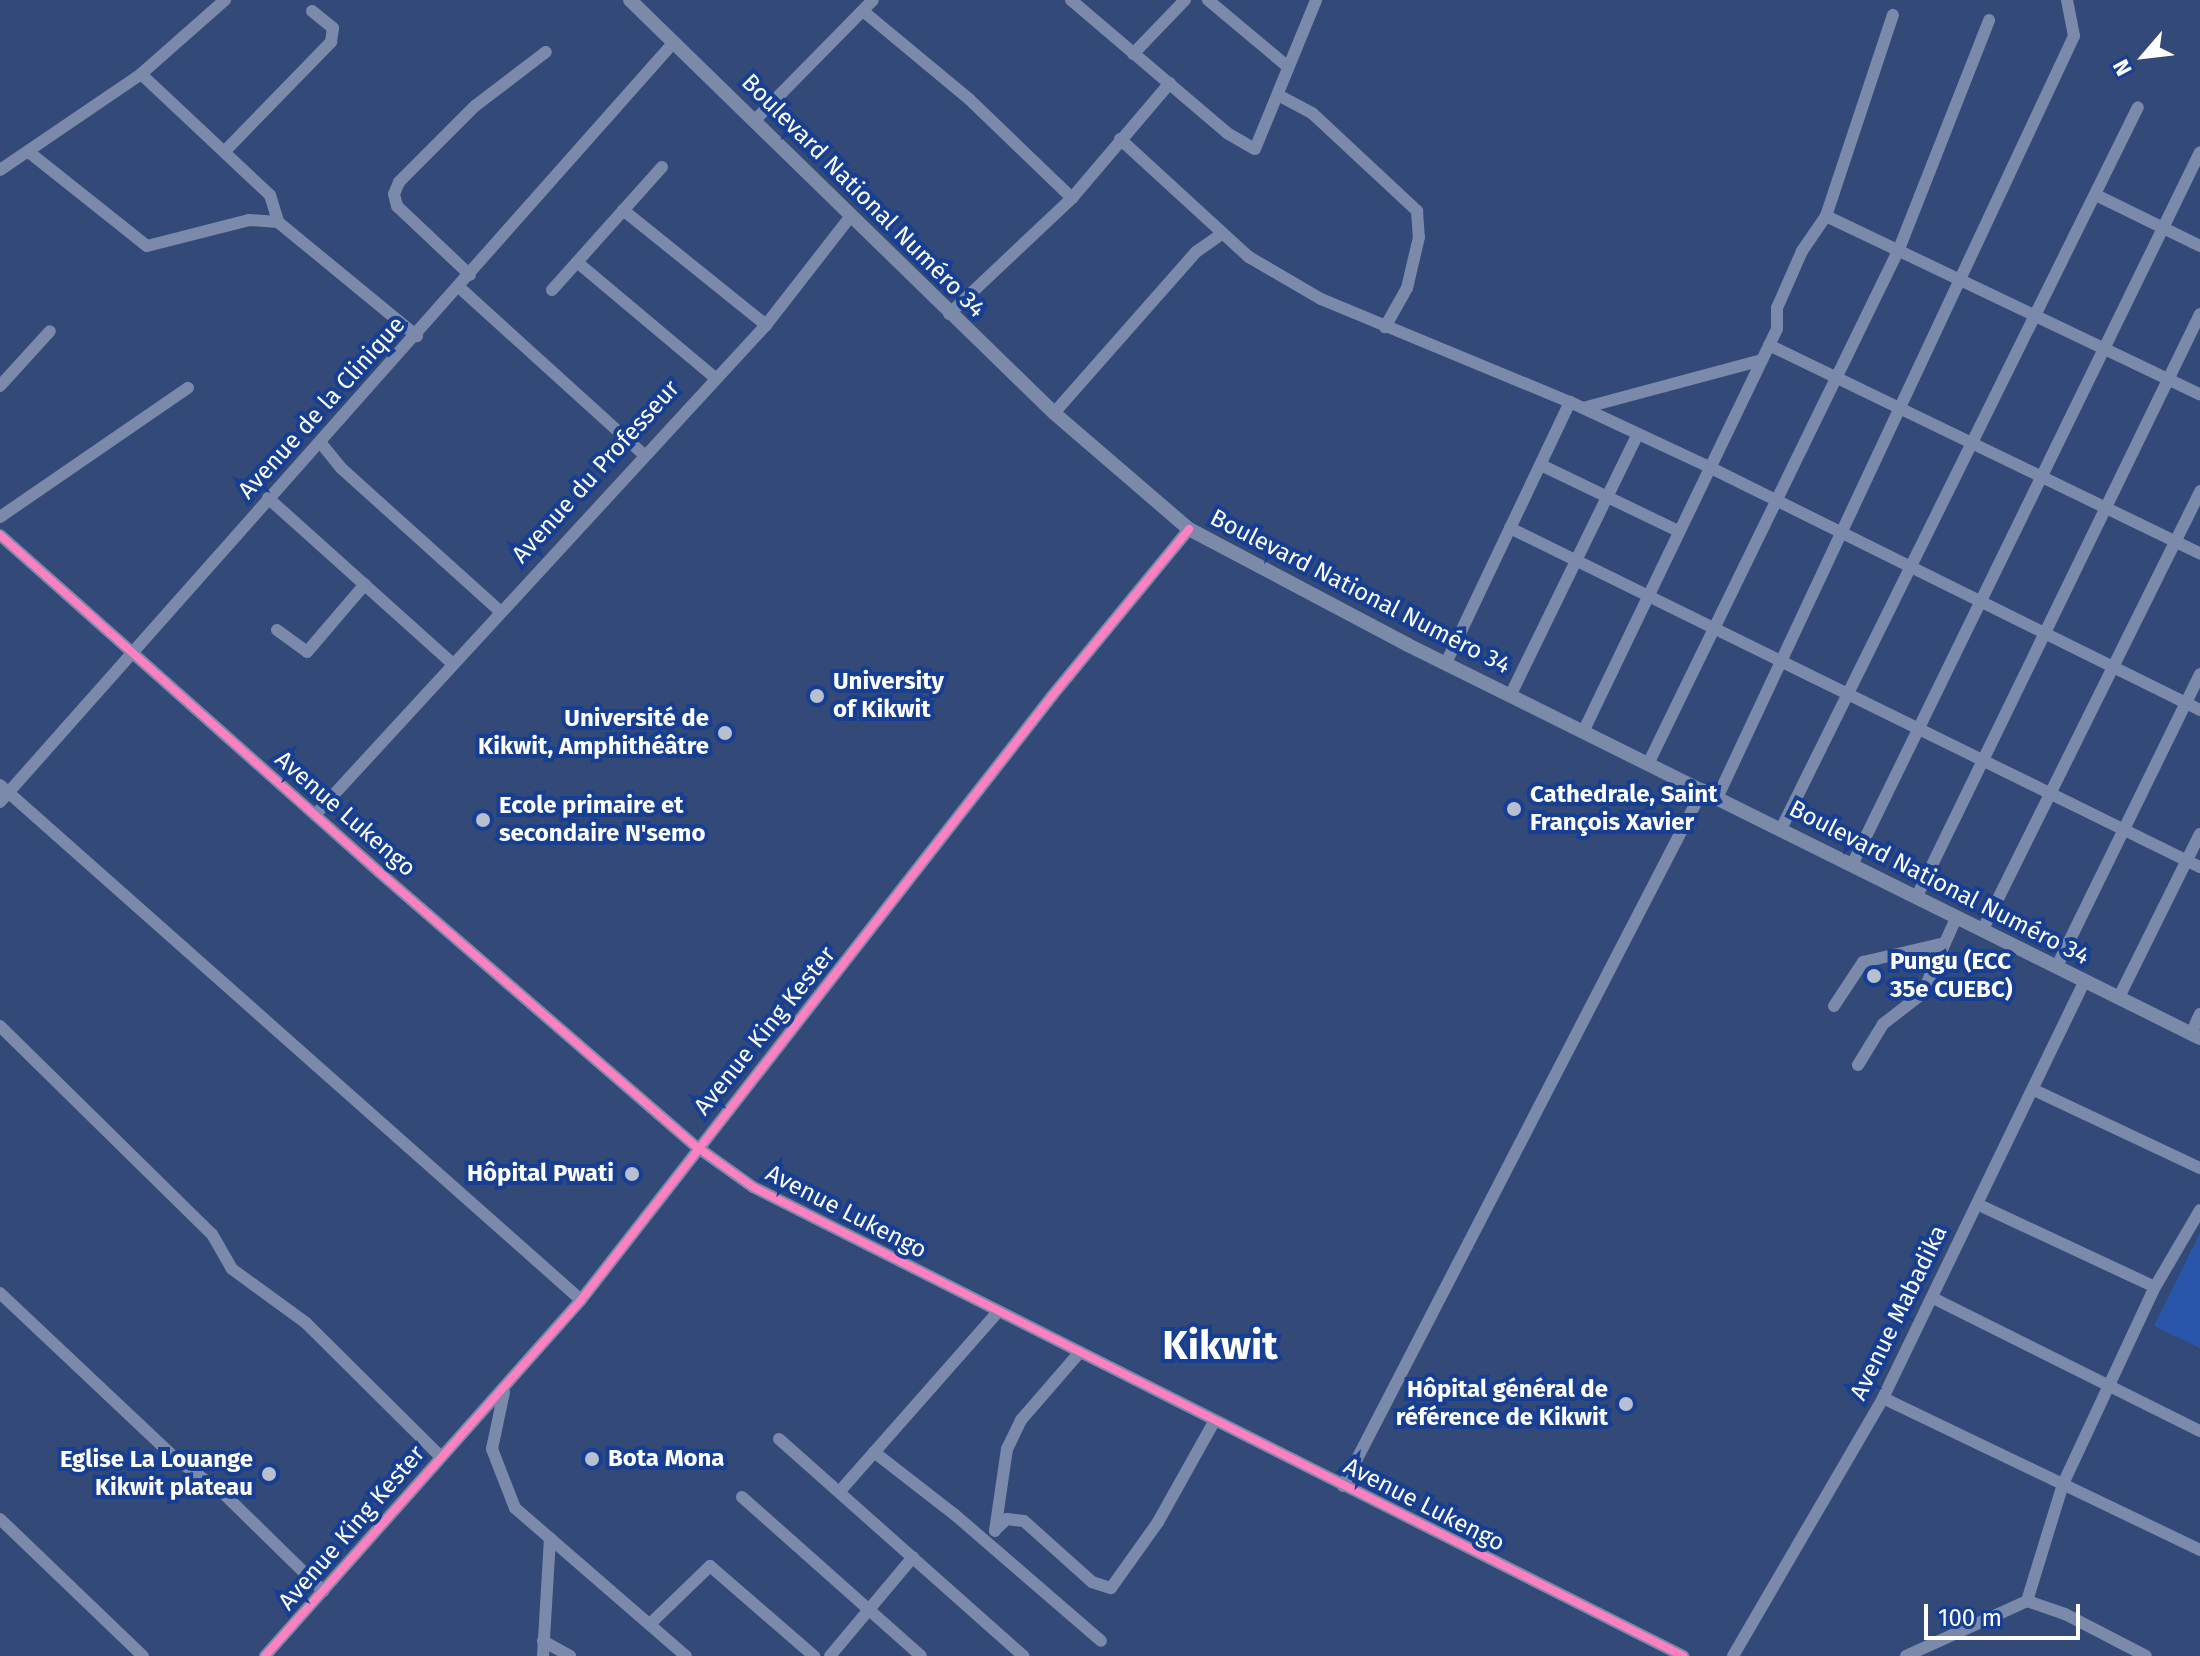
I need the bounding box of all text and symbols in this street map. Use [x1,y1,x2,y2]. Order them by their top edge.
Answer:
north arrow [2104,16,2184,96]
text: N [2107,55,2138,80]
street label: Boulevard National Numéro 34 [735,68,991,324]
street label: Avenue de la Clinique [233,311,411,505]
street label: Avenue du Professeur [506,375,686,569]
street label: Boulevard National Numéro 34 [1205,504,1515,680]
place label: University of Kikwit [833,668,944,724]
marker: University of Kikwit [808,687,826,705]
place label: Université de Kikwit, Amphithéâtre [478,705,709,761]
marker: Université de Kikwit, Amphithéâtre [716,724,734,742]
street label: Avenue Lukengo [269,745,421,883]
place label: Cathedrale, Saint François Xavier [1530,781,1717,837]
place label: Ecole primaire et secondaire N'semo [499,792,705,848]
street label: Boulevard National Numéro 34 [1784,795,2094,971]
marker: Cathedrale, Saint François Xavier [1505,800,1523,818]
marker: Ecole primaire et secondaire N'semo [474,811,492,829]
street label: Avenue King Kester [688,941,842,1121]
place label: Pungu (ECC 35e CUEBC) [1890,948,2012,1004]
marker: Pungu (ECC 35e CUEBC) [1865,967,1883,985]
street label: Avenue Lukengo [761,1159,931,1265]
place label: Hôpital Pwati [467,1160,614,1188]
marker: Hôpital Pwati [621,1163,643,1185]
street label: Avenue Mabadika [1844,1221,1954,1405]
district label: Kikwit [1162,1322,1278,1370]
place label: Hôpital général de référence de Kikwit [1396,1376,1608,1432]
marker: Hôpital général de référence de Kikwit [1615,1393,1637,1415]
street label: Avenue King Kester [273,1440,431,1616]
place label: Bota Mona [608,1445,725,1473]
place label: Eglise La Louange Kikwit plateau [60,1446,253,1502]
marker: Bota Mona [583,1450,601,1468]
street label: Avenue Lukengo [1339,1452,1509,1558]
marker: Eglise La Louange Kikwit plateau [260,1465,278,1483]
scale bar [1928,1588,2084,1638]
text: 100 m [1938,1604,2002,1632]

